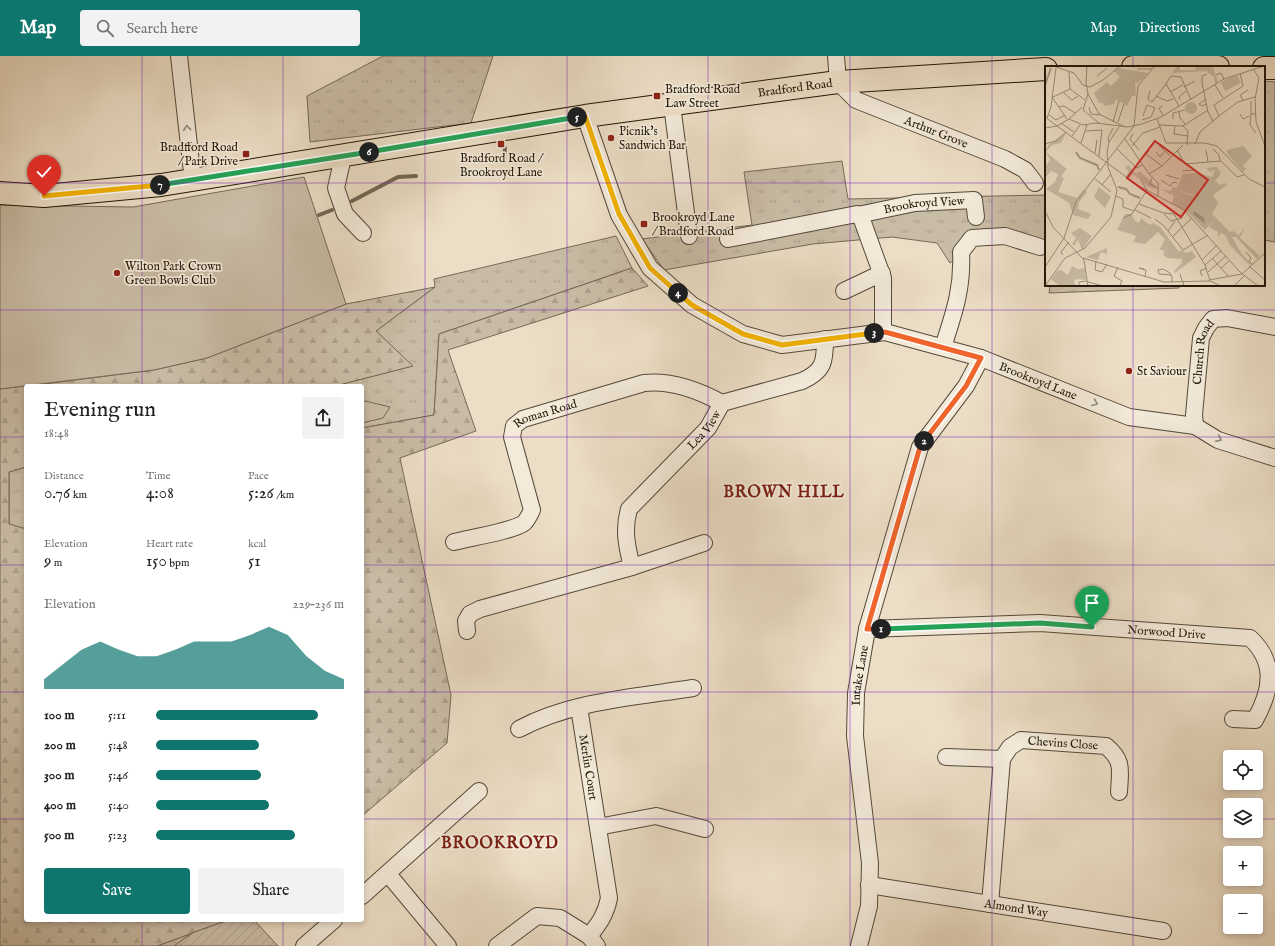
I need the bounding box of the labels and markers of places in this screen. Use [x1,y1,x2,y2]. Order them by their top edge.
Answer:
place label: Bradford Road Law Street [665,82,741,111]
marker: Bradford Road Law Street [652,91,662,101]
pin: 5 [567,107,587,127]
place label: Picnik's Sandwich Bar [619,124,686,153]
marker: Picnik's Sandwich Bar [606,133,616,143]
marker: Bradford Road / Brookroyd Lane [496,139,506,149]
place label: Bradfford Road / Park Drive [160,140,239,169]
pin: 6 [359,142,379,162]
marker: Bradfford Road / Park Drive [241,149,251,159]
place label: Bradford Road / Brookroyd Lane [460,151,544,180]
pin [27,155,61,196]
pin: 7 [150,175,170,195]
place label: Brookroyd Lane / Bradford Road [652,210,735,239]
marker: Brookroyd Lane / Bradford Road [639,219,649,229]
place label: Wilton Park Crown Green Bowls Club [125,259,222,288]
marker: Wilton Park Crown Green Bowls Club [112,268,122,278]
pin: 4 [668,283,688,303]
pin: 3 [864,323,884,343]
place label: St Saviour [1137,364,1187,379]
marker: St Saviour [1124,366,1134,376]
pin: 2 [914,431,934,451]
pin [1075,586,1109,627]
pin: 1 [871,619,891,639]

